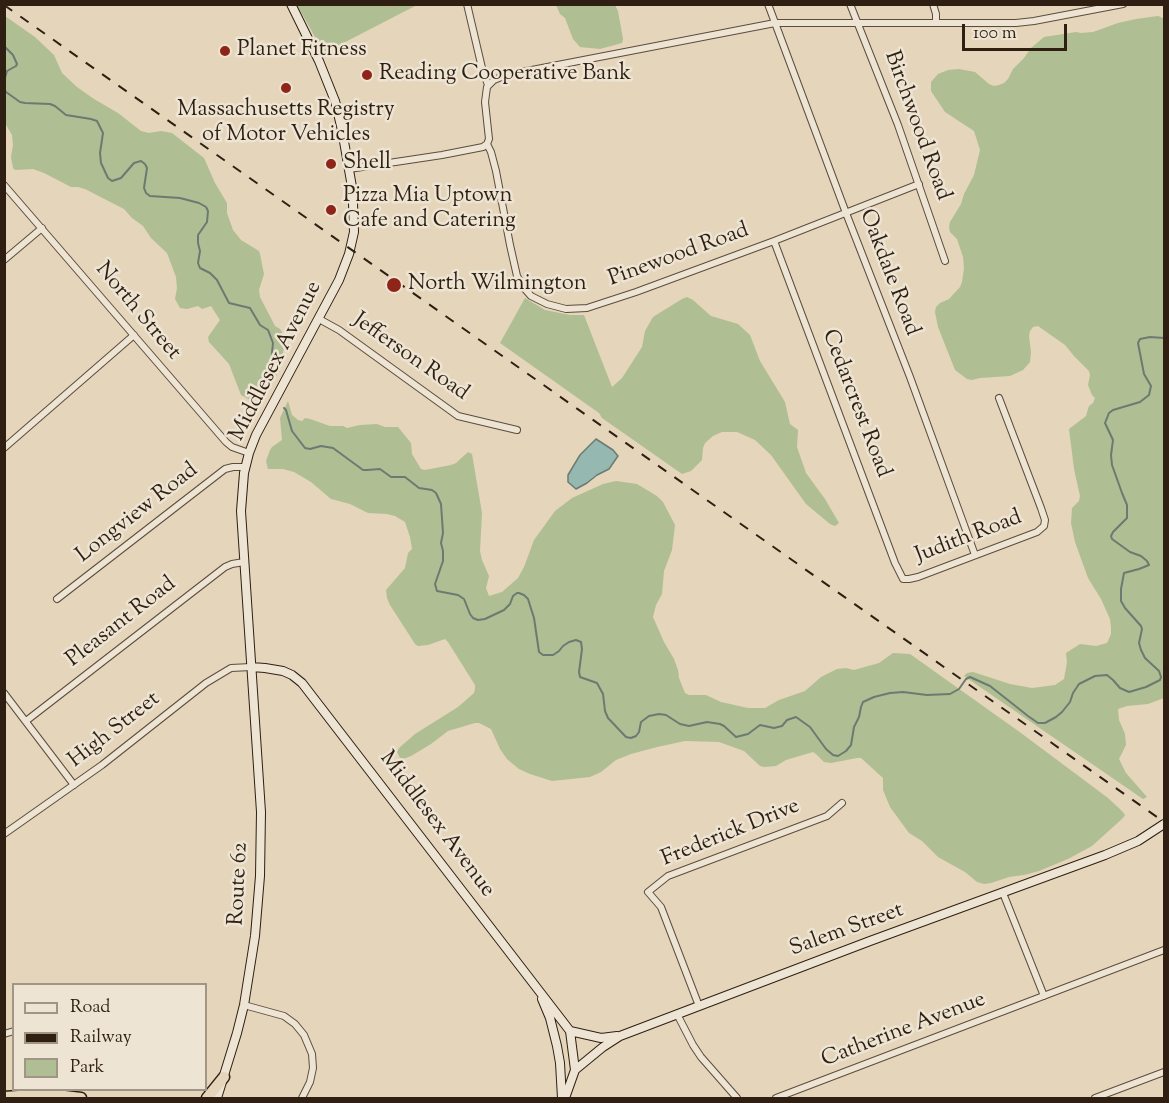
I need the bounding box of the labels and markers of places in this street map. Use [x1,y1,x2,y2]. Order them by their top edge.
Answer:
place label: Planet Fitness [237,38,367,64]
marker: Planet Fitness [218,44,232,58]
place label: Reading Cooperative Bank [379,62,631,88]
marker: Reading Cooperative Bank [360,68,374,82]
marker: Massachusetts Registry of Motor Vehicles [279,81,293,95]
place label: Massachusetts Registry of Motor Vehicles [177,98,395,150]
place label: Shell [343,151,391,177]
marker: Shell [324,157,338,171]
place label: Pizza Mia Uptown Cafe and Catering [343,184,516,236]
marker: Pizza Mia Uptown Cafe and Catering [324,203,338,217]
place label: North Wilmington [408,272,587,298]
marker: North Wilmington [385,276,403,294]

